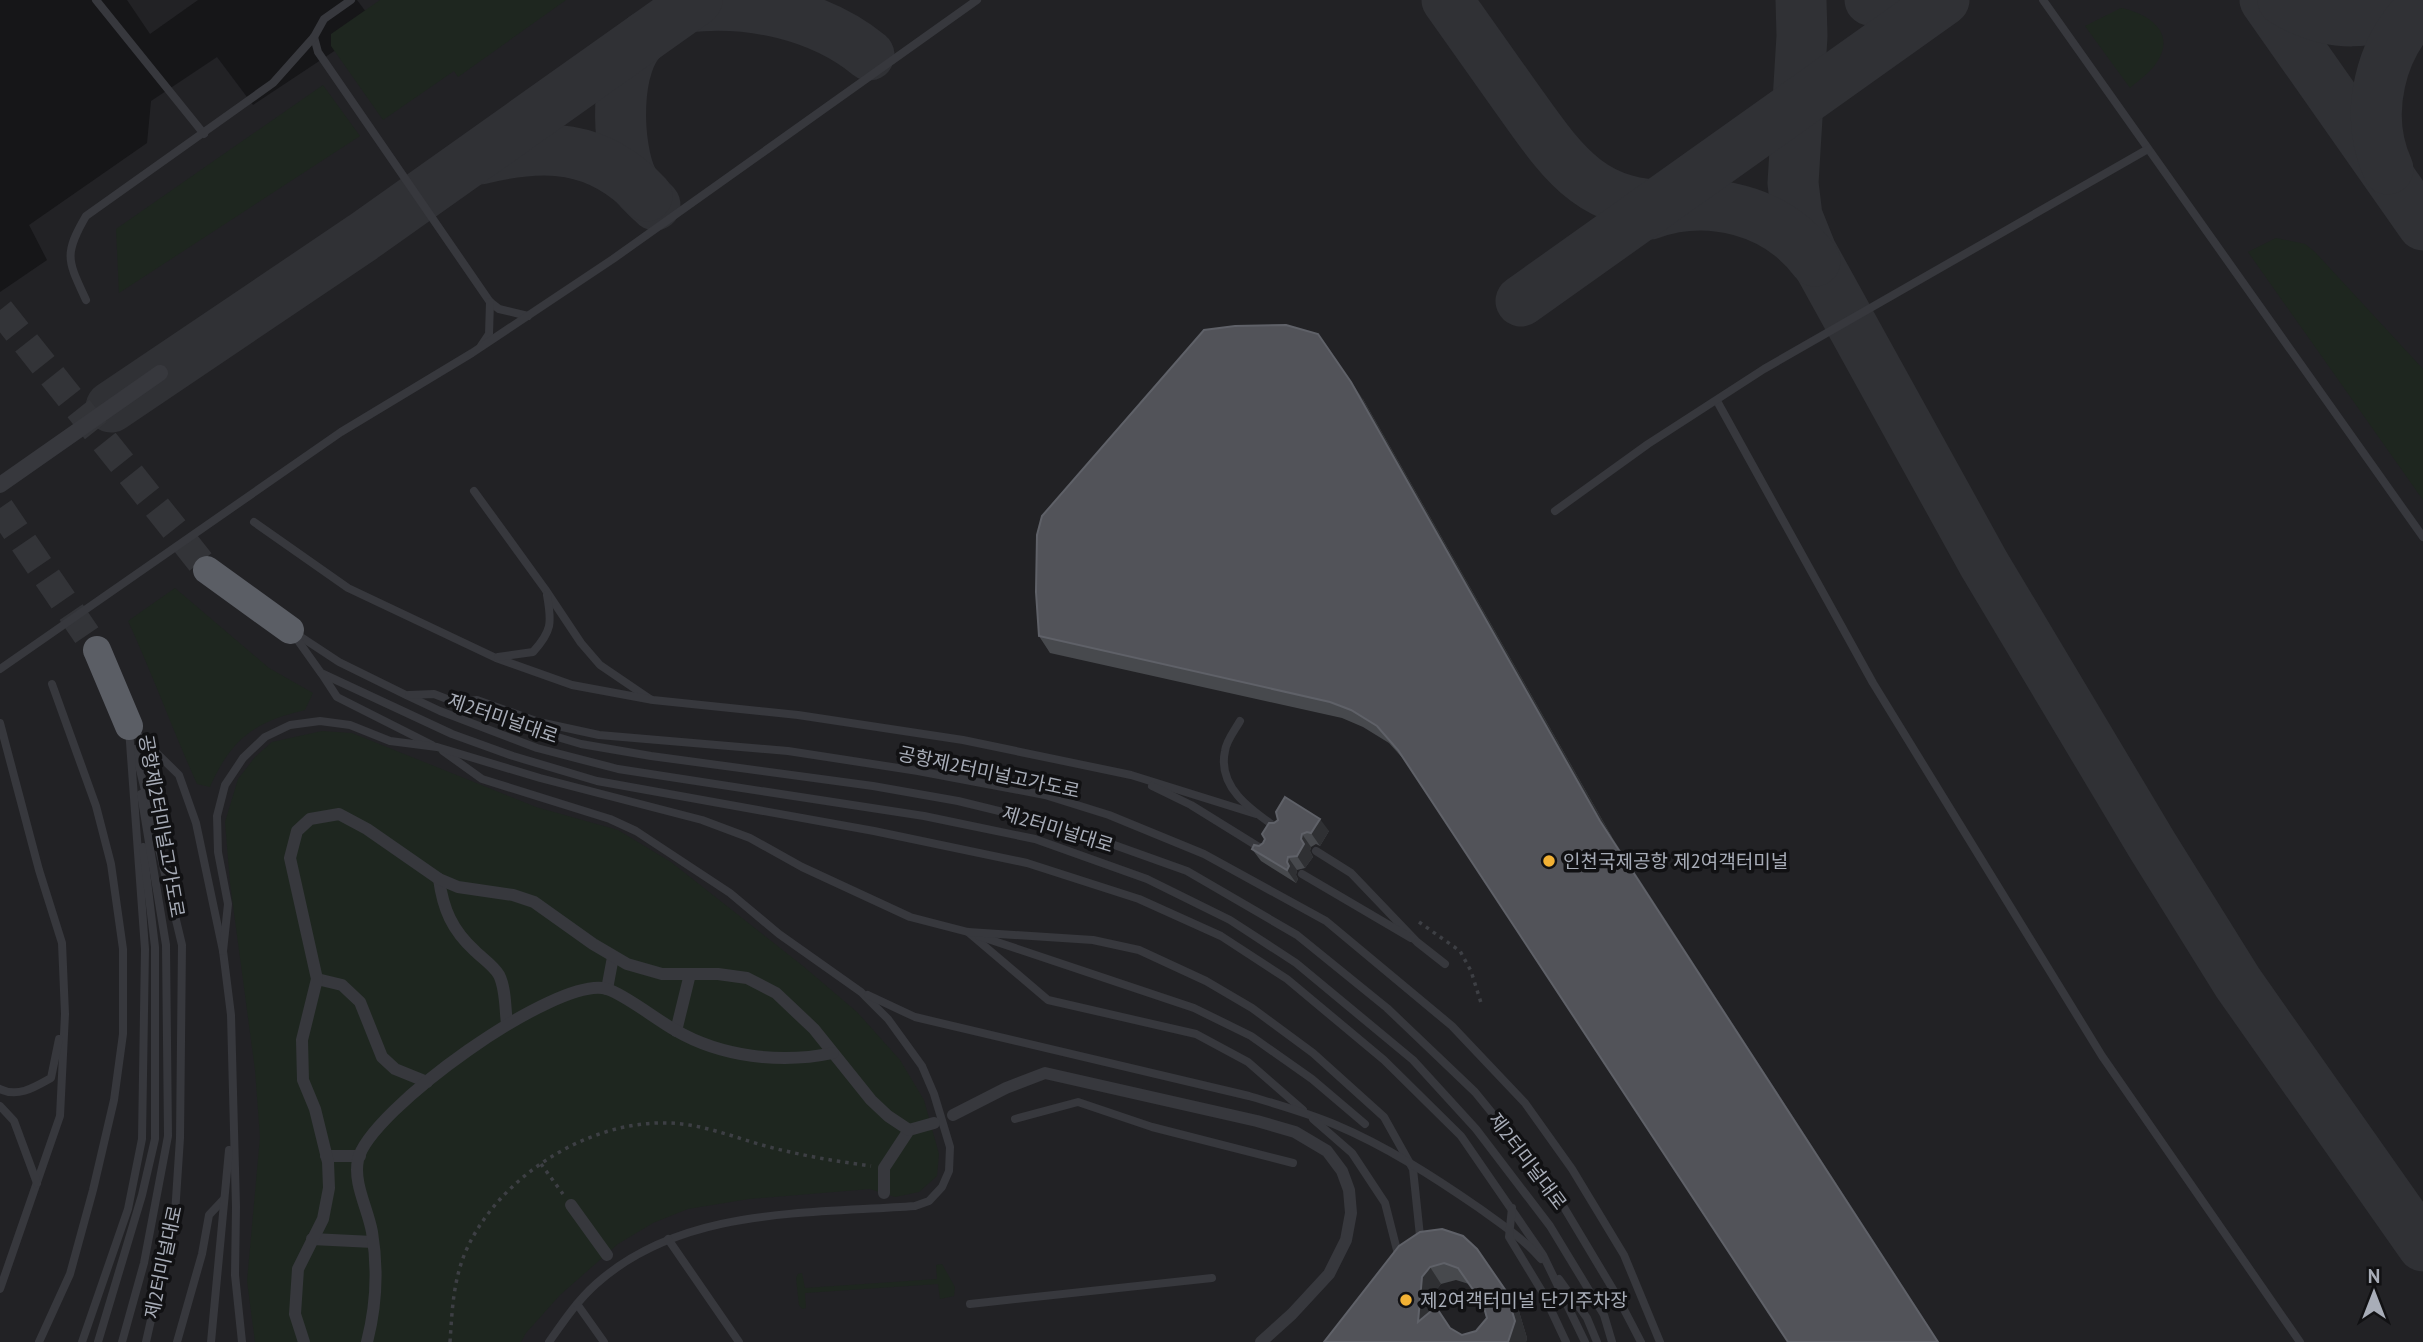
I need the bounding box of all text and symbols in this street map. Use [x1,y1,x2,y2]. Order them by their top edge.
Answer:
street label: 제2터미널대로 [445,688,561,748]
street label: 공항제2터미널고가도로 [134,733,190,919]
street label: 공항제2터미널고가도로 [896,741,1082,803]
street label: 제2터미널대로 [999,801,1117,857]
place label: 인천국제공항 제2여객터미널 [1563,849,1788,873]
marker: 인천국제공항 제2여객터미널 [1541,853,1557,869]
street label: 제2터미널대로 [1484,1108,1572,1214]
street label: 제2터미널대로 [139,1203,187,1321]
north arrow [2339,1258,2409,1328]
text: N [2368,1264,2380,1288]
place label: 제2여객터미널 단기주차장 [1420,1288,1628,1312]
marker: 제2여객터미널 단기주차장 [1398,1292,1414,1308]

